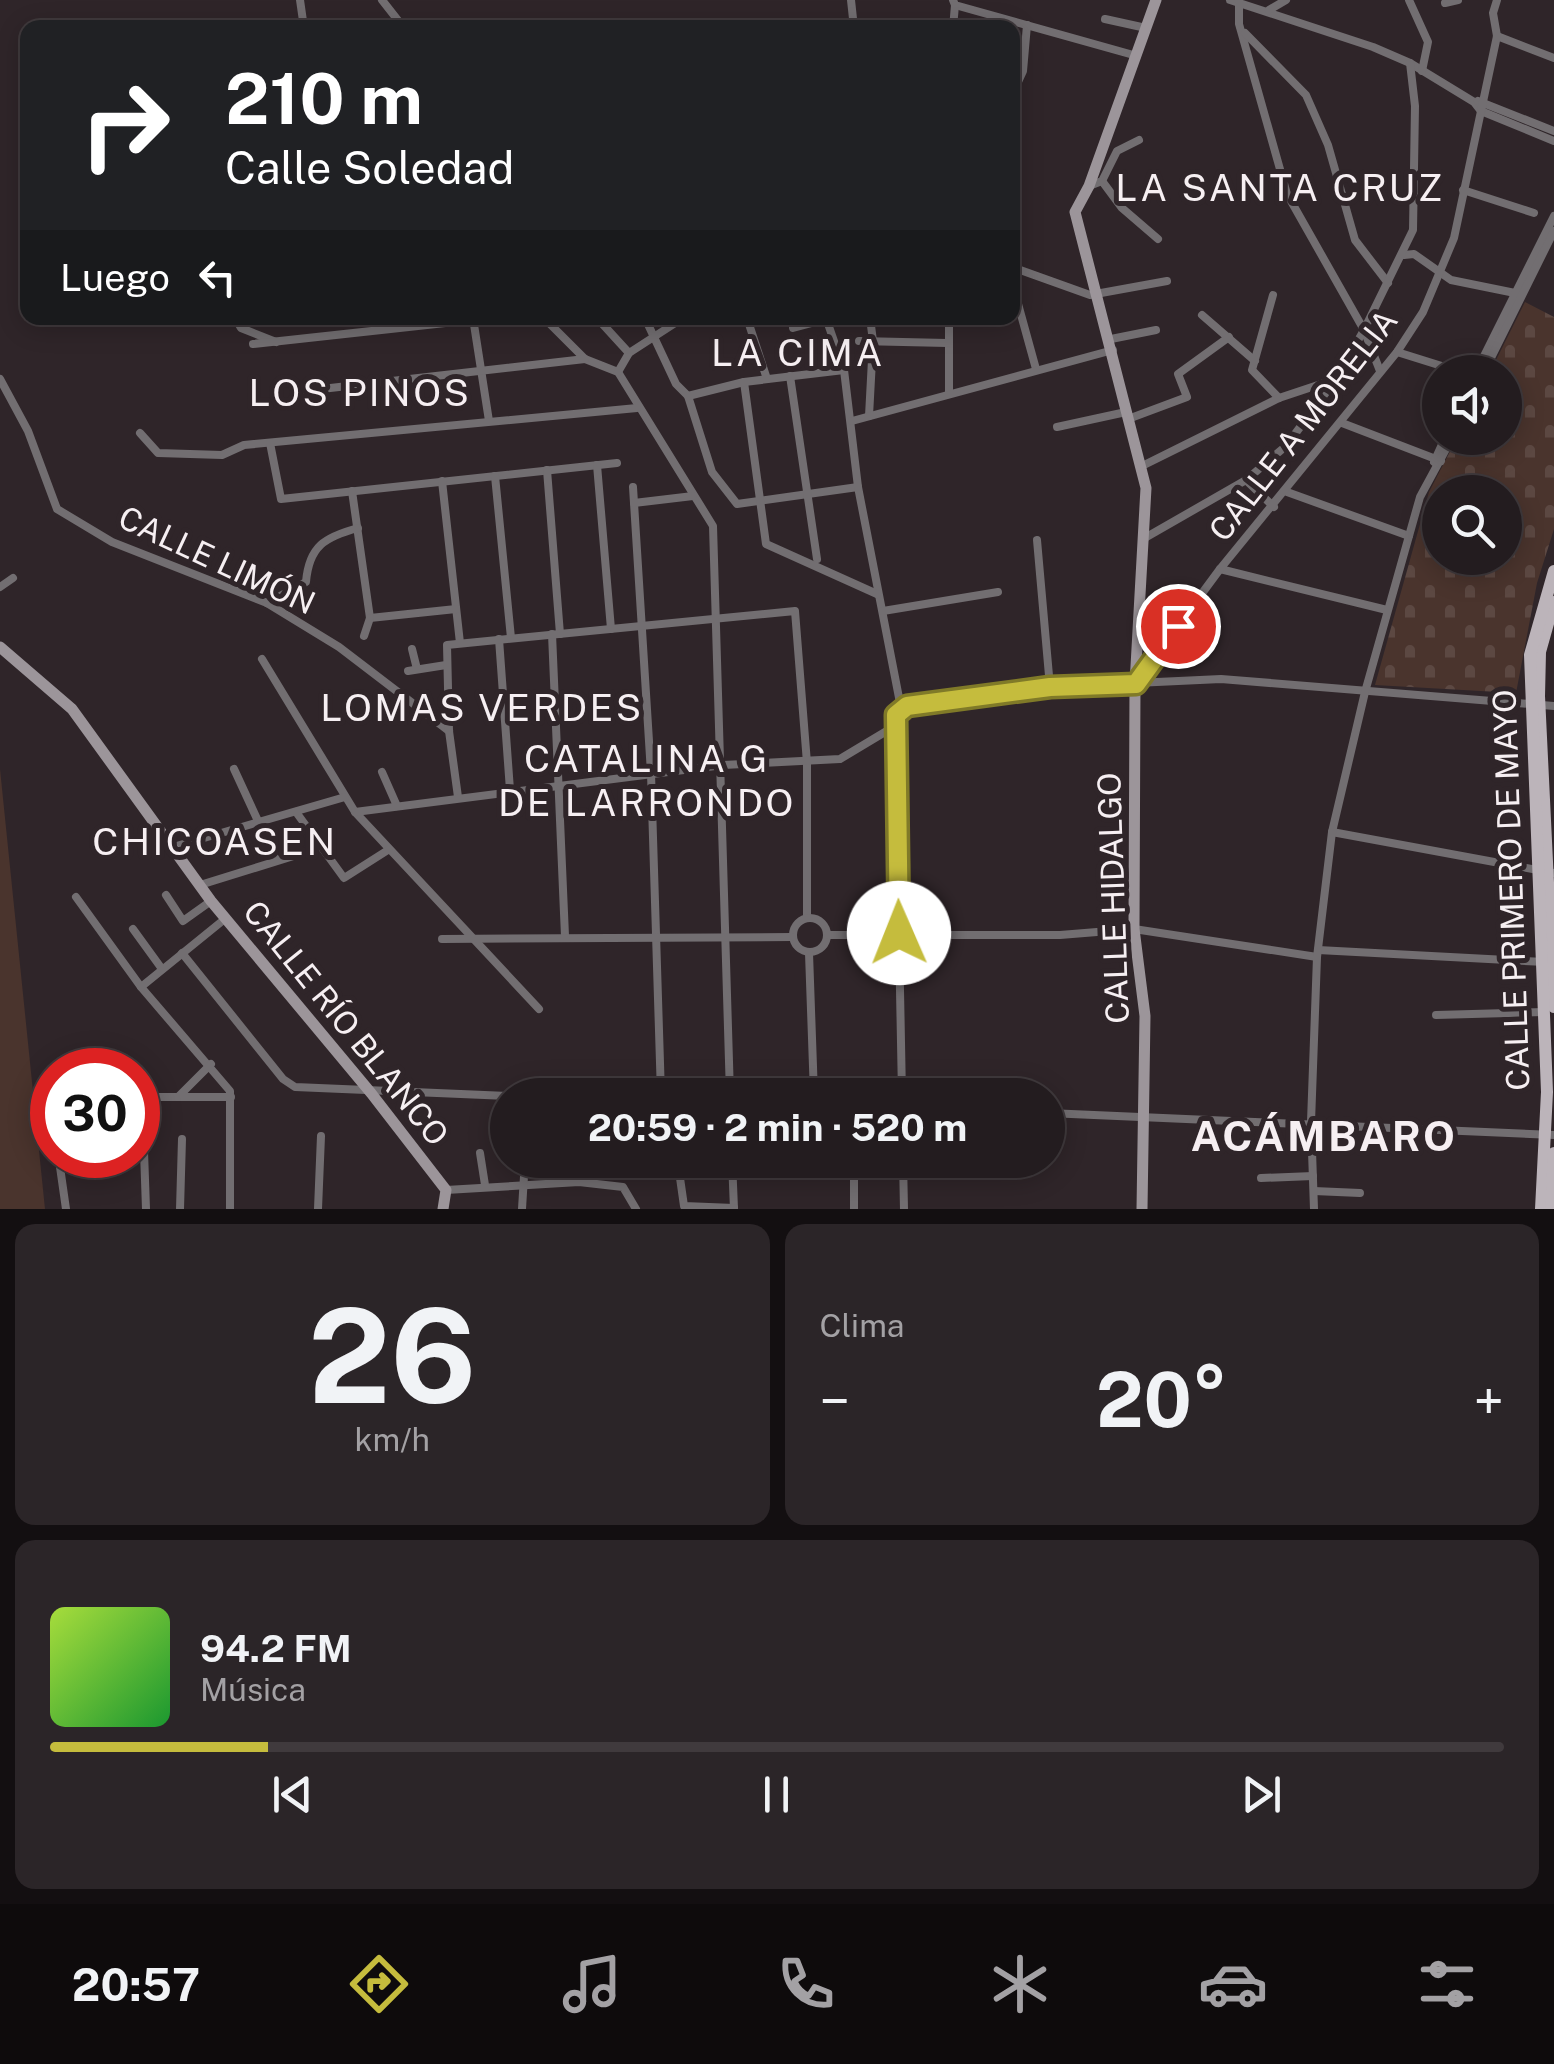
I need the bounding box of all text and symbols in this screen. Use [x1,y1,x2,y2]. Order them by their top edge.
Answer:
text: 210 m [225,57,423,140]
icon: right [60,60,190,190]
text: Calle Soledad [225,141,514,194]
district label: LA SANTA CRUZ [1115,165,1445,210]
icon: left [190,250,245,305]
text: Luego [60,255,170,300]
street label: CALLE A MORELIA [1201,302,1405,548]
district label: LA CIMA [711,330,885,375]
map controls [1422,355,1522,575]
button: sound [1422,355,1522,455]
district label: LOS PINOS [249,370,471,415]
button: search [1422,475,1522,575]
street label: CALLE LIMÓN [113,497,321,622]
pin [1136,584,1221,669]
icon: arrive [1151,599,1206,654]
district label: LOMAS VERDES [320,685,644,730]
street label: CALLE PRIMERO DE MAYO [1486,689,1536,1091]
district label: CATALINA G DE LARRONDO [498,736,796,825]
street label: CALLE HIDALGO [1090,772,1136,1024]
district label: CHICOASEN [92,819,338,864]
position arrow [847,881,951,985]
street label: CALLE RÍO BLANCO [236,893,456,1153]
speed limit sign: 30 [30,1048,160,1178]
text: 20:59 · 2 min · 520 m [588,1105,967,1150]
district label: ACÁMBARO [1191,1111,1457,1160]
text: 26 [308,1280,476,1432]
text: Clima [820,1307,905,1344]
text: 20° [1096,1356,1228,1444]
text: − [820,1369,850,1433]
text: + [1473,1369,1504,1433]
text: km/h [355,1421,430,1458]
text: 94.2 FM [200,1626,352,1671]
text: Música [200,1671,306,1708]
icon: previous [265,1767,320,1822]
icon: pause [749,1767,804,1822]
icon: next [1234,1767,1289,1822]
icon: directions [344,1949,414,2019]
icon: music [557,1949,627,2019]
icon: phone [771,1949,841,2019]
icon: climate [985,1949,1055,2019]
icon: car [1198,1949,1268,2019]
icon: filters [1412,1949,1482,2019]
text: 20:57 [72,1958,200,2011]

